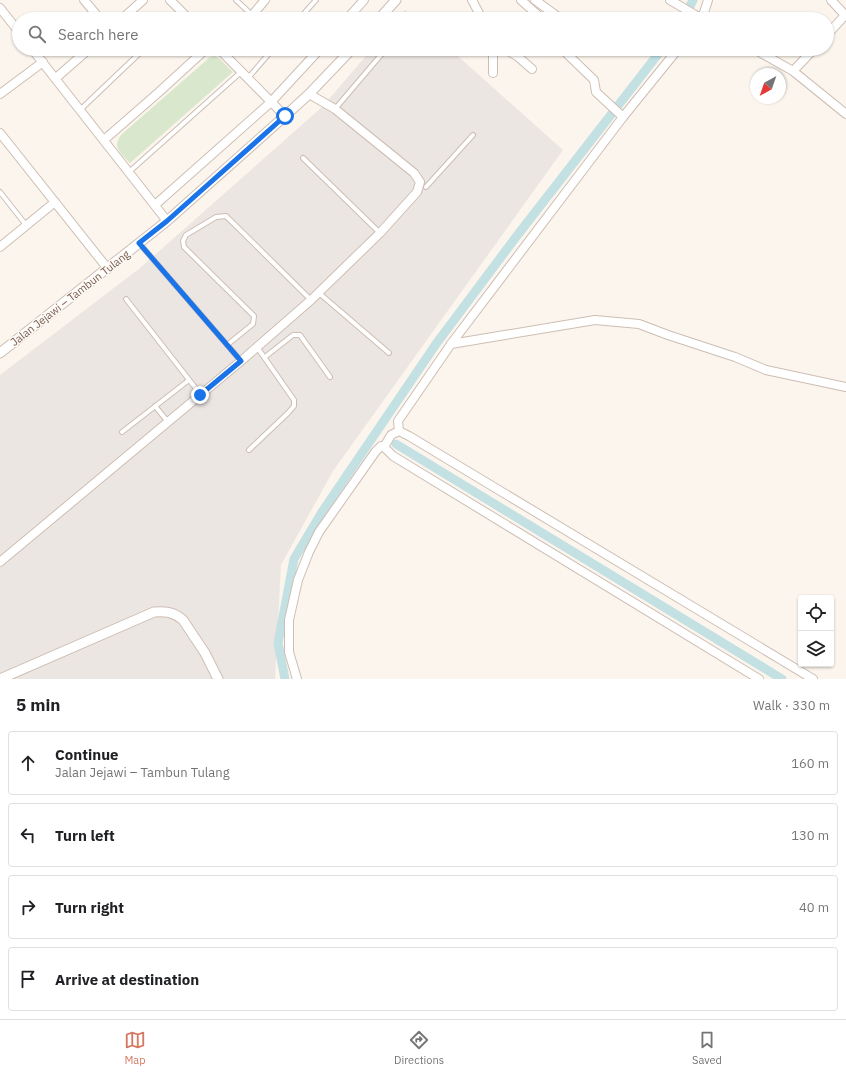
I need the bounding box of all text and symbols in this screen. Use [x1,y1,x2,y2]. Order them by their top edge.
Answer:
search box [12,12,834,56]
icon: search [26,23,48,45]
text: Search here [58,25,138,44]
north arrow [750,68,786,104]
route start [276,107,294,125]
street label: Jalan Jejawi – Tambun Tulang [8,247,133,349]
route end [191,386,209,404]
map controls [798,595,834,667]
button: locate [798,595,834,631]
button: layers [798,631,834,667]
text: 5 min [16,694,60,716]
text: Walk · 330 m [753,697,830,714]
text: Continue [55,745,119,764]
icon: ahead [17,752,39,774]
text: 160 m [791,755,829,772]
text: Jalan Jejawi – Tambun Tulang [55,764,230,781]
icon: left [17,824,39,846]
text: Turn left [55,826,115,845]
text: 130 m [791,827,829,844]
icon: right [17,896,39,918]
text: Turn right [55,898,124,917]
text: 40 m [799,899,829,916]
icon: arrive [17,968,39,990]
text: Arrive at destination [55,970,199,989]
tab: Map [124,1029,146,1067]
tab: Directions [394,1029,444,1067]
tab: Saved [692,1029,722,1067]

